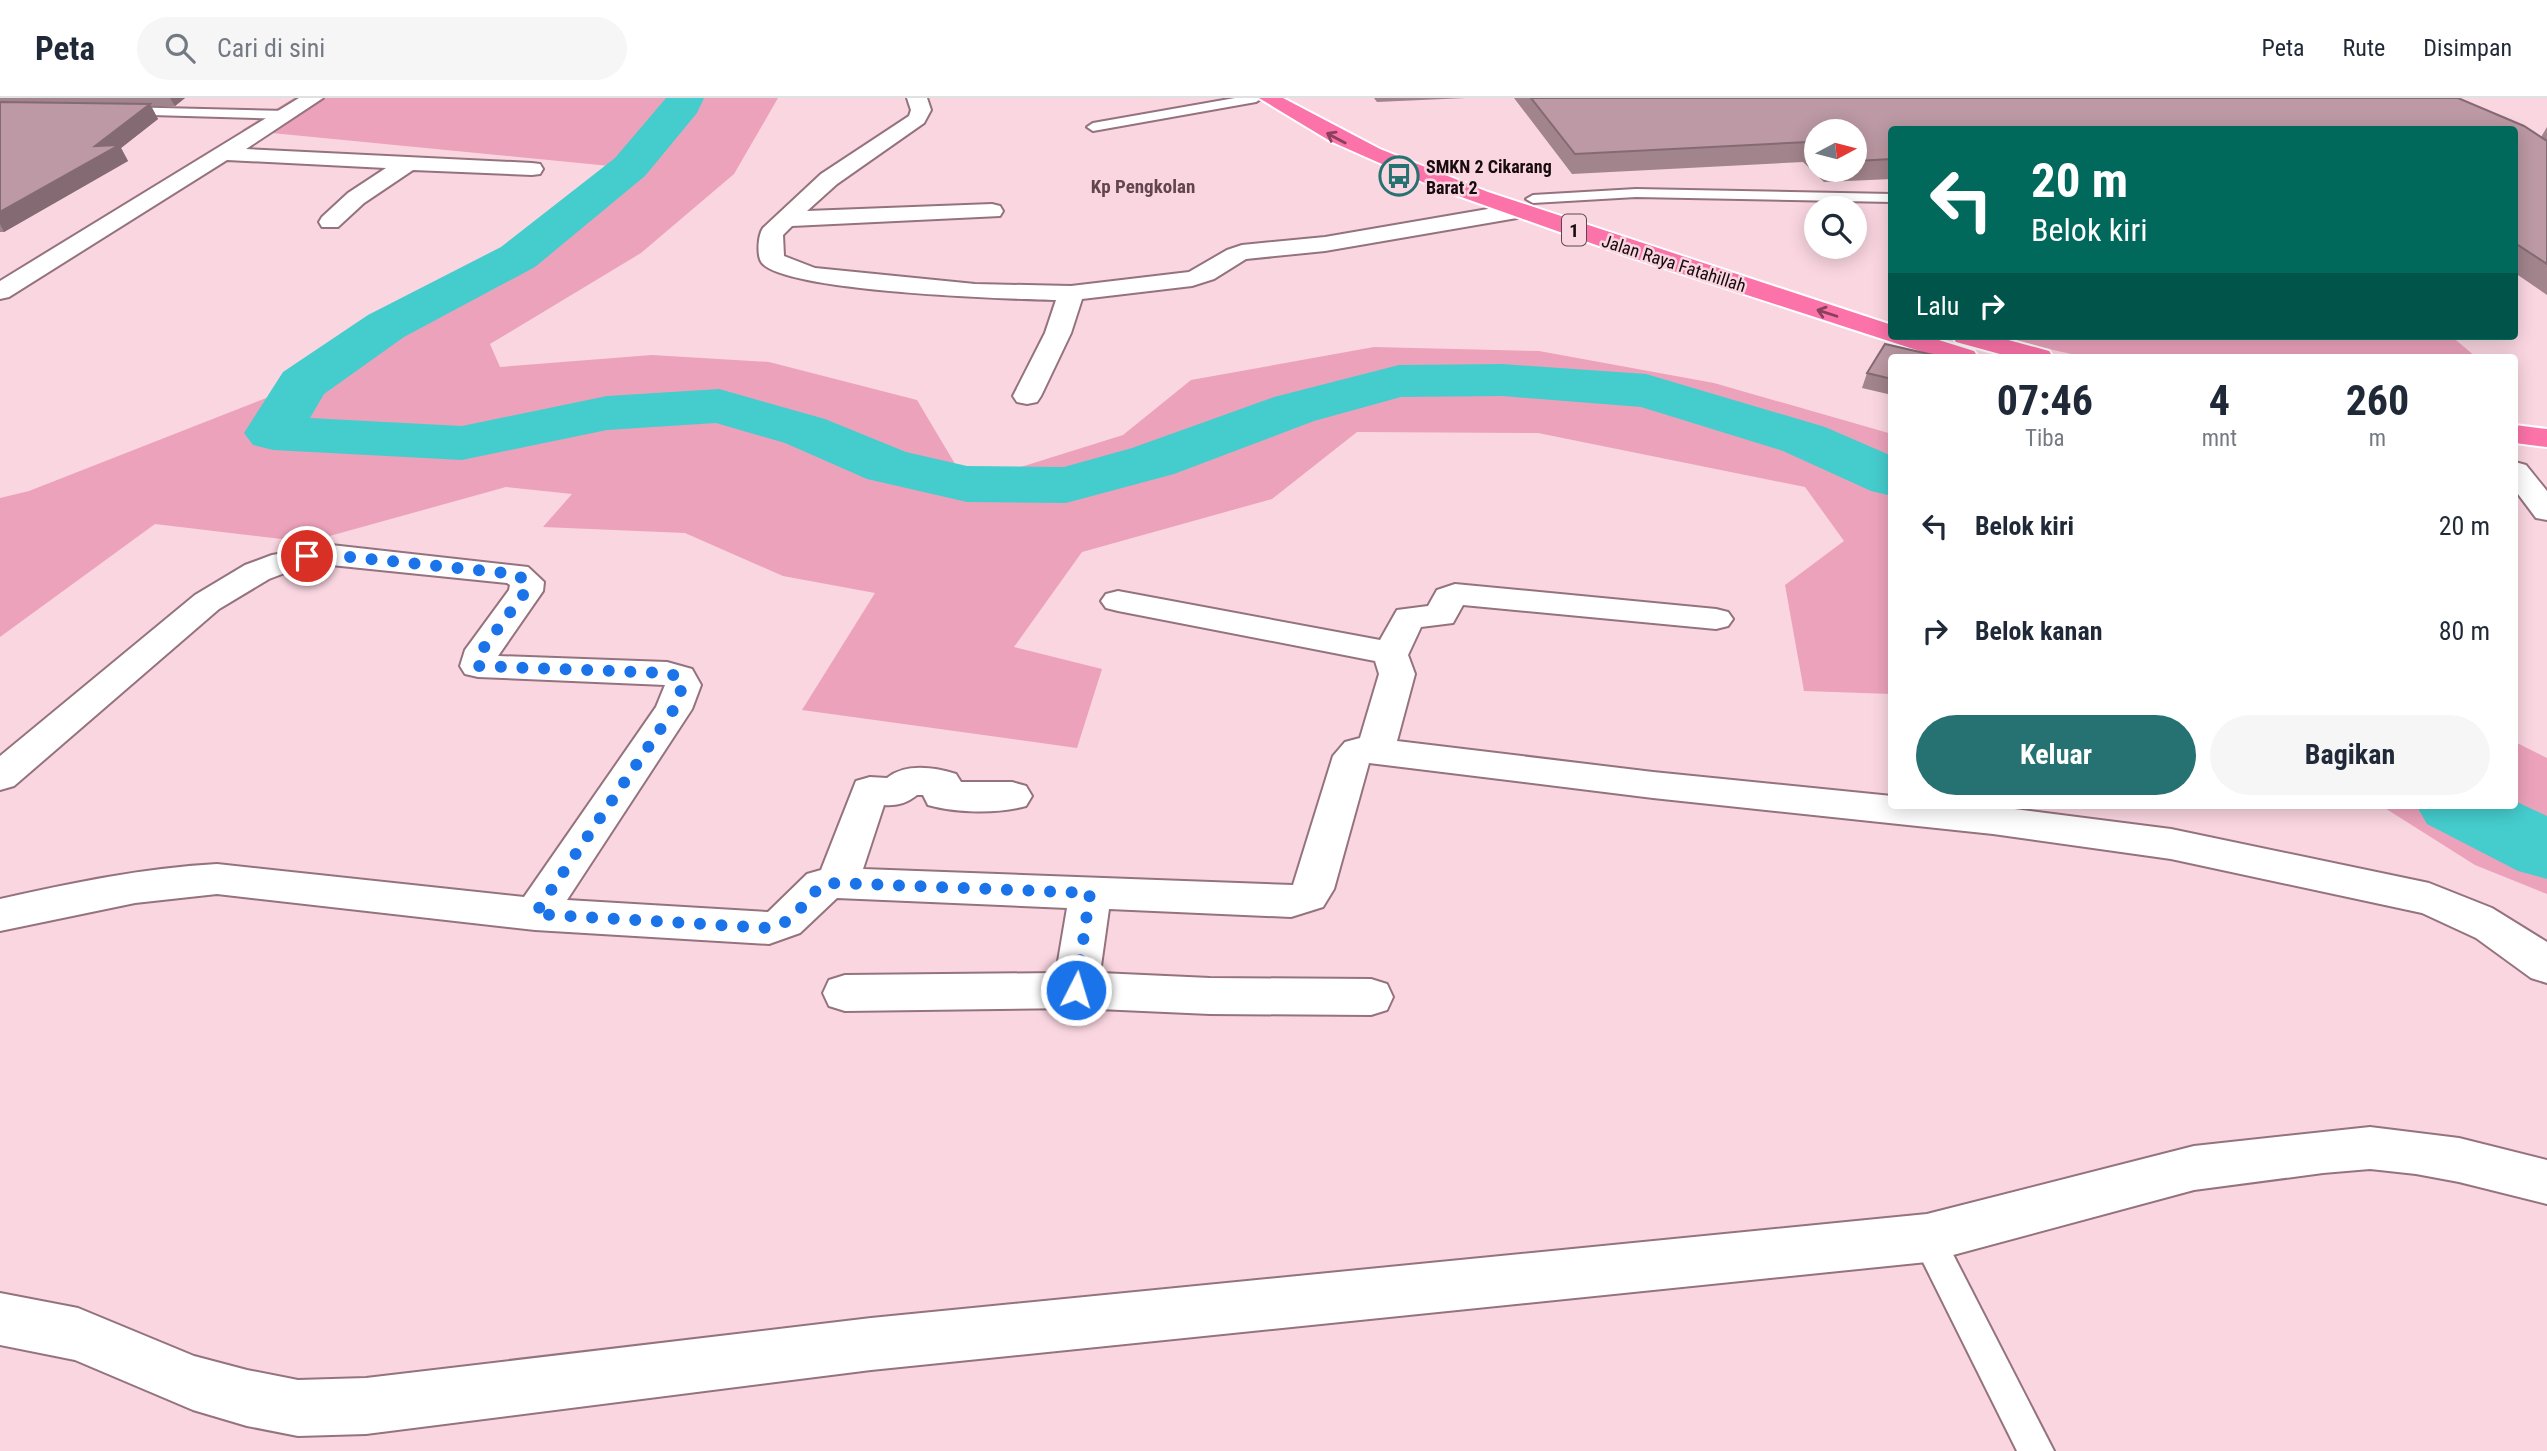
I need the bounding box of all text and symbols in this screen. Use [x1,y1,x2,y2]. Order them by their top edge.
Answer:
search box [137,17,627,80]
text: Peta [35,29,95,68]
icon: search [161,29,199,67]
text: Cari di sini [217,33,325,63]
text: Peta [2262,34,2305,62]
text: Rute [2343,34,2385,62]
text: Disimpan [2423,34,2512,62]
north arrow [1804,119,1867,182]
map controls [1804,119,1867,259]
one-way arrow [1326,131,1347,144]
text: 20 m [2031,152,2128,209]
icon: left [1916,154,2007,245]
bus stop icon: SMKN 2 Cikarang Barat 2 [1378,155,1420,197]
place label: SMKN 2 Cikarang Barat 2 [1426,156,1552,198]
district label: Kp Pengkolan [1091,175,1195,198]
button: search [1804,196,1867,259]
text: Belok kiri [2031,211,2148,249]
road number: 1 [1562,214,1586,246]
street label: Jalan Raya Fatahillah [1599,230,1749,296]
icon: right [1973,287,2011,325]
text: Lalu [1916,291,1959,321]
one-way arrow [1816,306,1838,318]
text: 07:46 [1997,376,2093,425]
text: 4 [2209,376,2230,425]
text: 260 [2346,376,2409,425]
text: Tiba [2025,425,2065,452]
text: mnt [2202,425,2237,452]
text: m [2369,425,2386,452]
icon: left [1916,507,1954,545]
text: Belok kiri [1975,511,2074,541]
text: 20 m [2439,511,2490,541]
pin [277,526,337,586]
icon: arrive [288,537,326,575]
icon: right [1916,612,1954,650]
text: Belok kanan [1975,616,2102,646]
text: 80 m [2439,616,2490,646]
button: Keluar [1916,715,2196,795]
button: Bagikan [2210,715,2490,795]
position arrow [1039,953,1113,1027]

